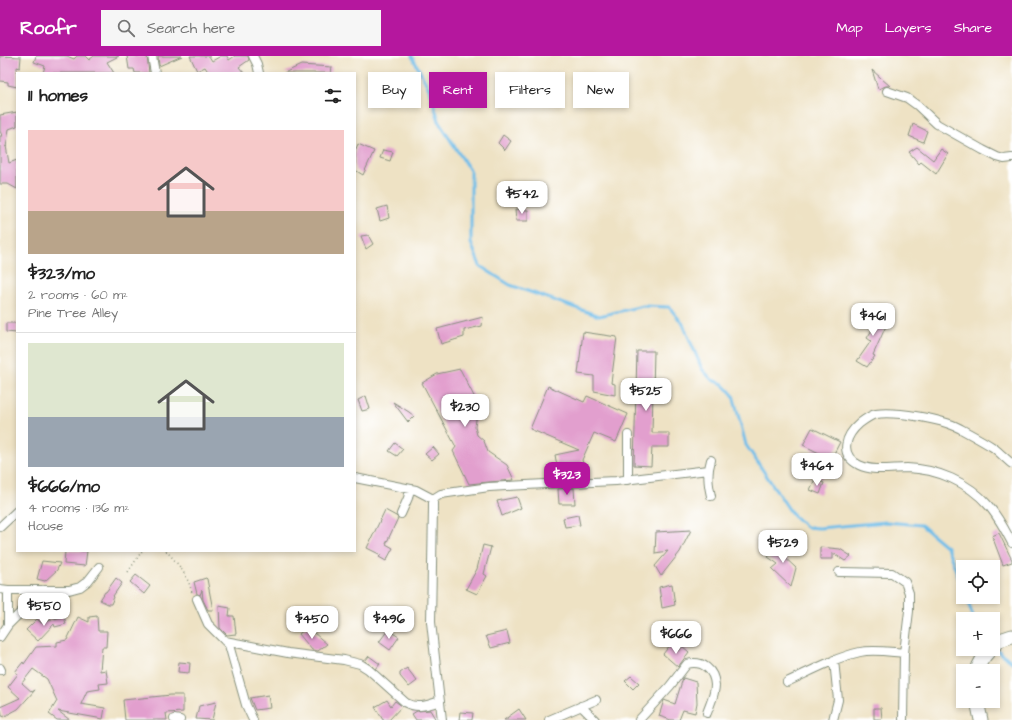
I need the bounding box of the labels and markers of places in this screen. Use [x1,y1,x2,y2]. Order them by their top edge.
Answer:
pin: $542 [498,181,546,215]
pin: $461 [849,303,897,337]
pin: $525 [622,378,670,412]
pin: $230 [441,394,489,428]
pin: $464 [793,453,841,487]
pin: $323 [543,462,591,496]
pin: $529 [759,530,807,564]
pin: $550 [20,593,68,627]
pin: $450 [288,606,336,640]
pin: $496 [365,606,413,640]
pin: $666 [652,621,700,655]

